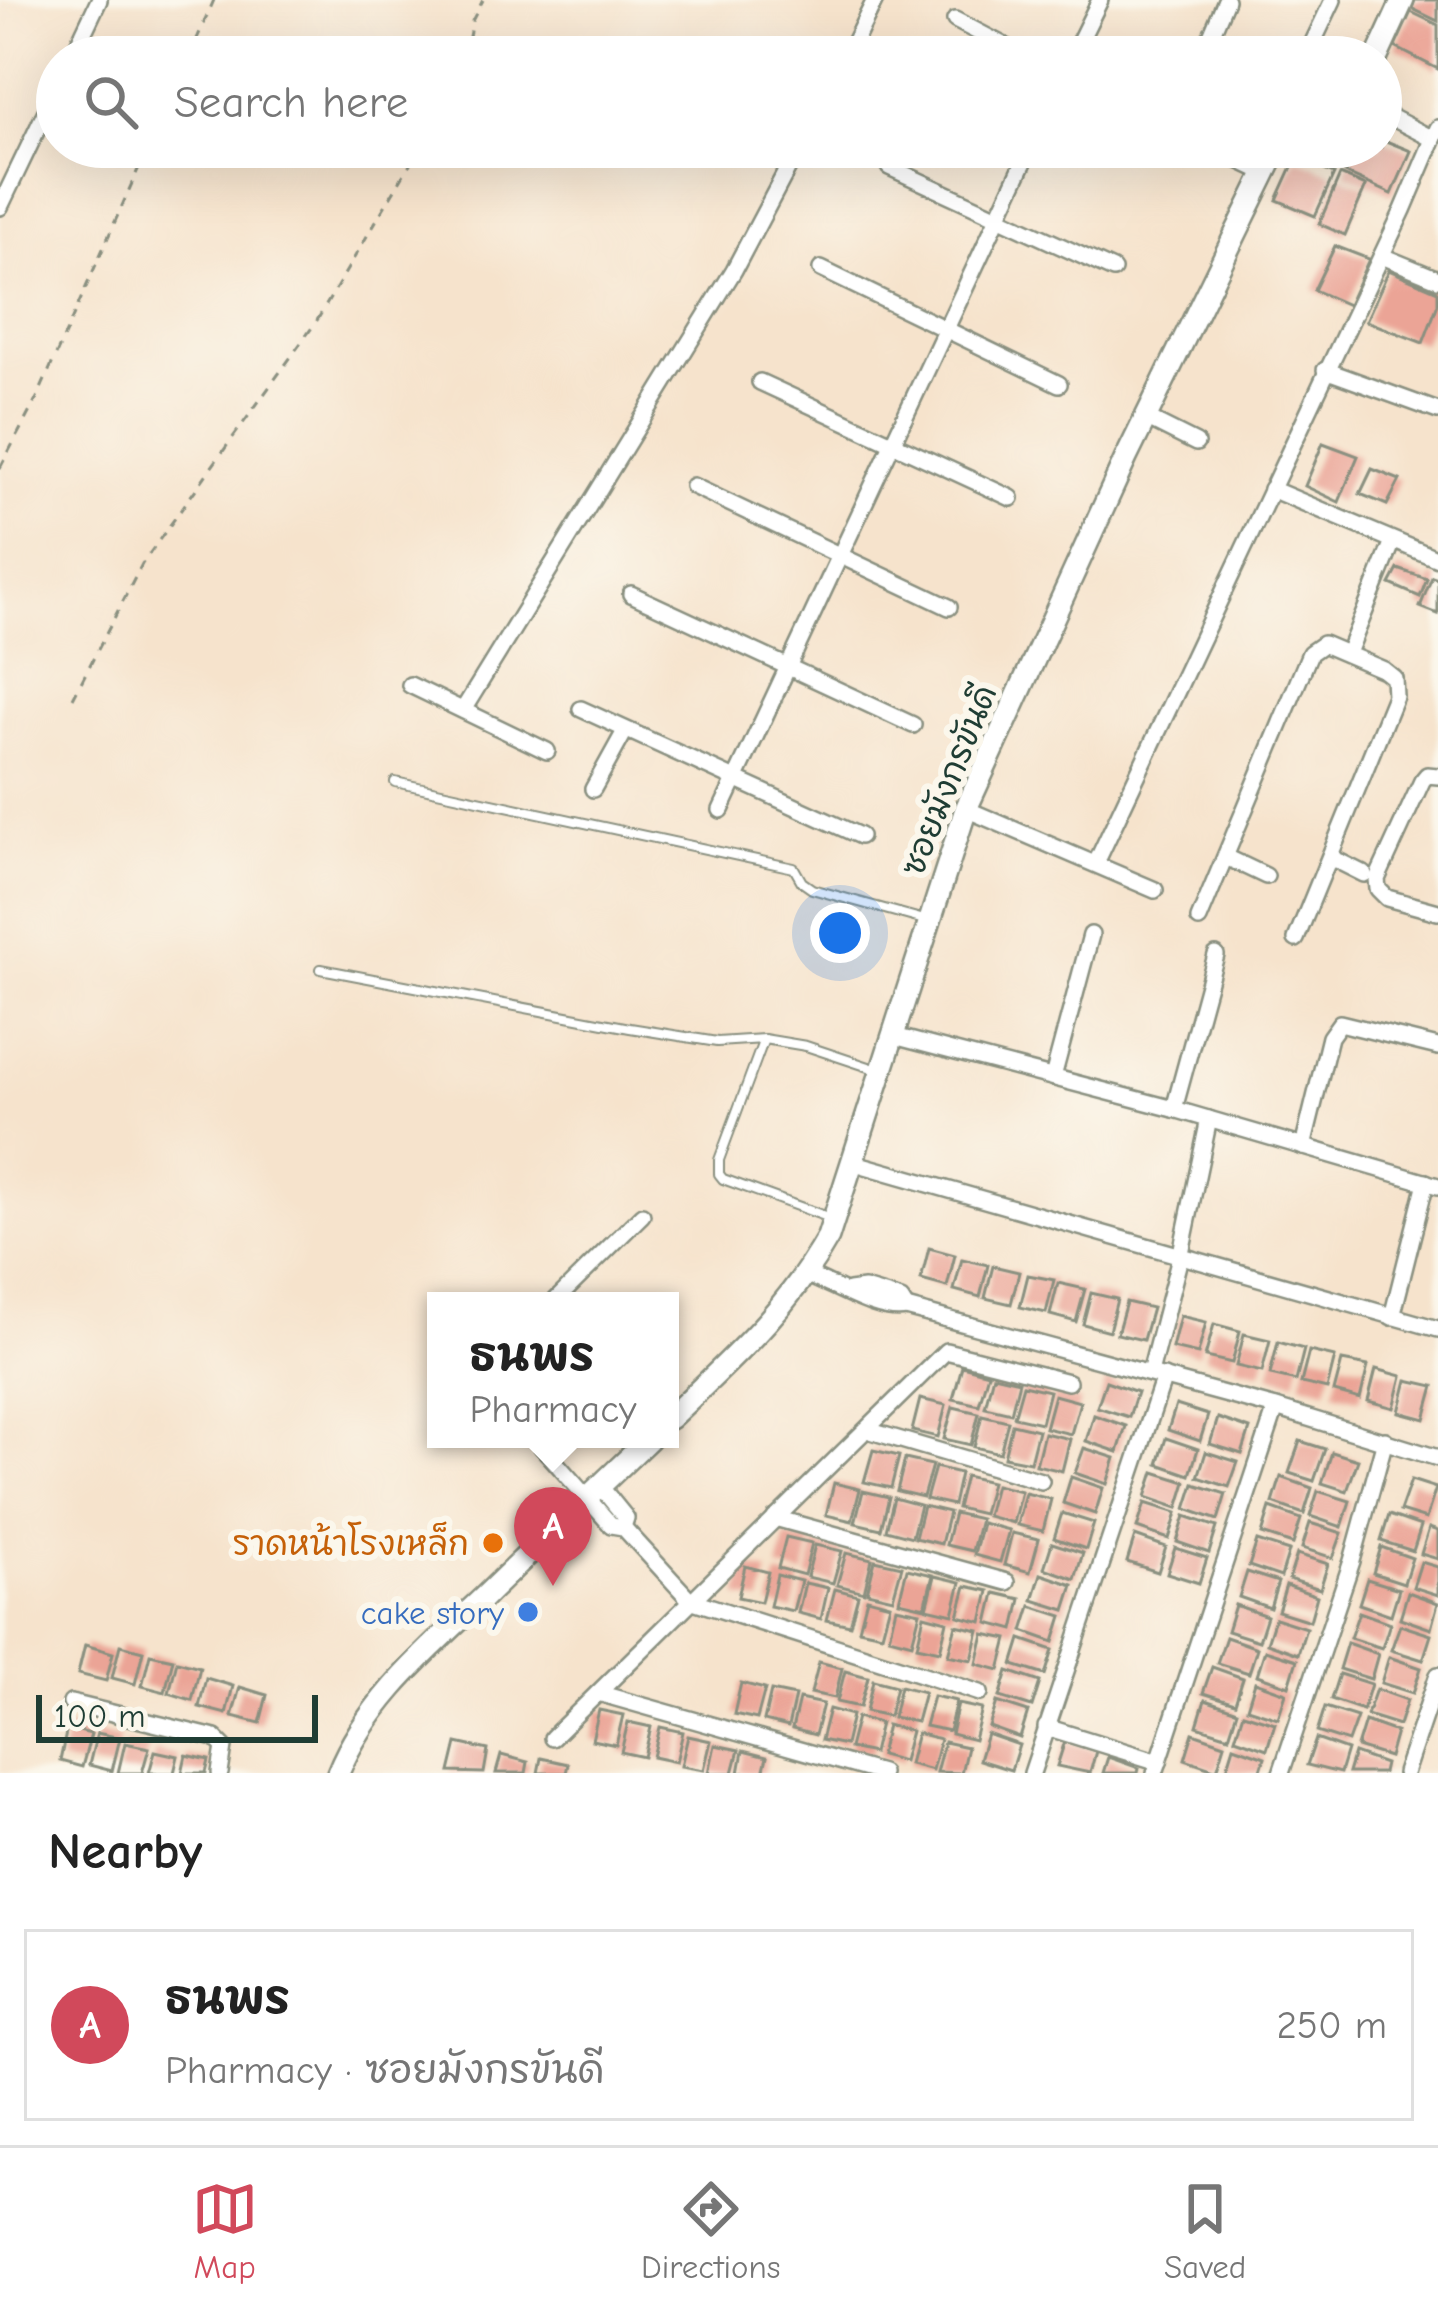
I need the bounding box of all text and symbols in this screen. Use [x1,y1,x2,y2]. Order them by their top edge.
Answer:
search box [36,36,1402,168]
icon: search [78,69,144,135]
text: Search here [174,76,408,128]
street label: ซอยมังกรขันดี [892,679,1004,881]
your location [810,903,870,963]
popup [427,1292,679,1448]
text: ธนพร [470,1329,594,1381]
text: Pharmacy [470,1387,636,1432]
pin: A [514,1487,592,1586]
place label: ราดหน้าโรงเหล็ก [233,1521,469,1563]
marker: ราดหน้าโรงเหล็ก [480,1530,506,1556]
place label: cake story [361,1594,504,1632]
marker: cake story [515,1599,541,1625]
scale bar [36,1689,318,1742]
text: 100 m [54,1697,146,1735]
text: Nearby [48,1822,202,1881]
text: ธนพร [165,1972,290,2024]
text: A [79,2003,101,2048]
text: 250 m [1276,2003,1387,2048]
text: Pharmacy · ซอยมังกรขันดี [165,2048,604,2093]
tab: Map [192,2176,258,2286]
tab: Directions [641,2176,781,2286]
tab: Saved [1164,2176,1246,2286]

